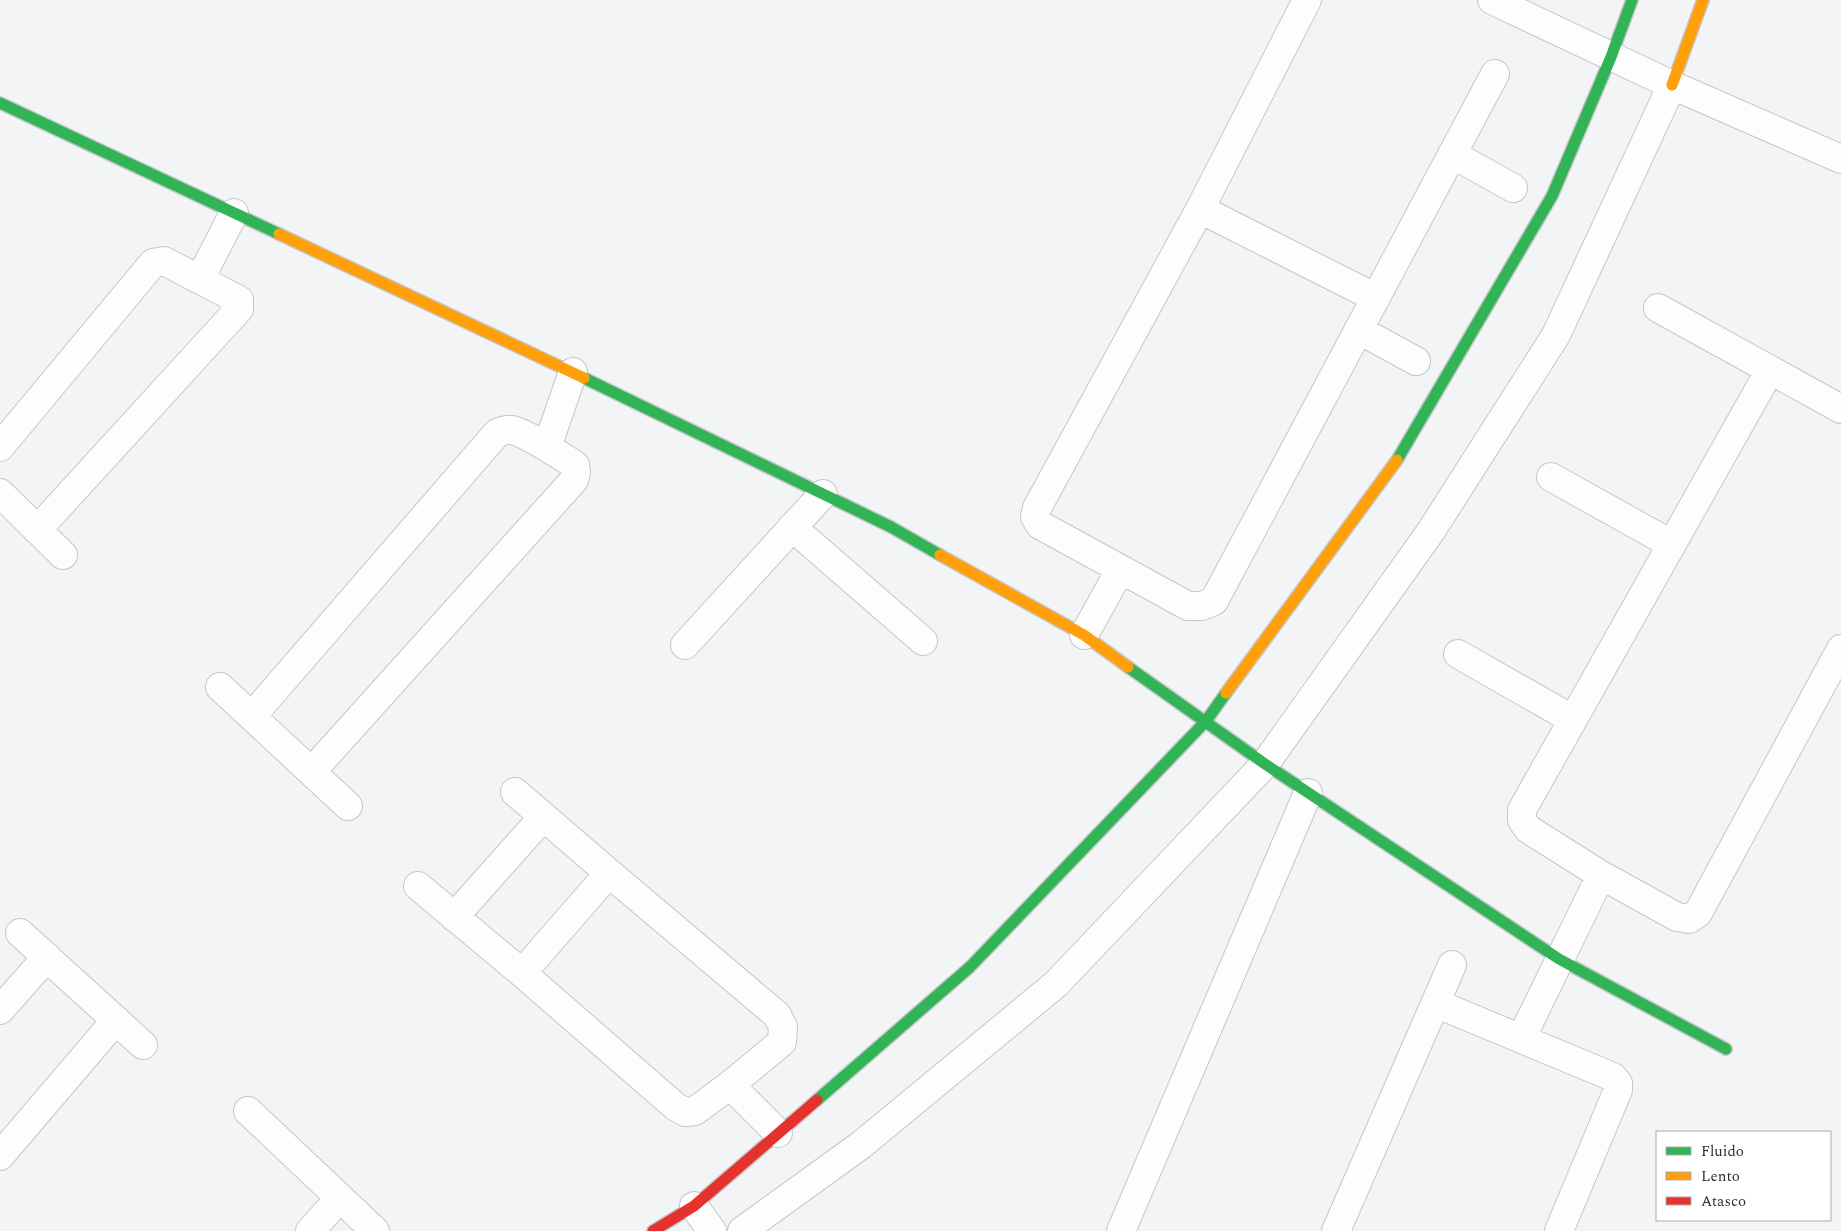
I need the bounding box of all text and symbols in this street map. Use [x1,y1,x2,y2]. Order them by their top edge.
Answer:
legend [1656,1131,1831,1221]
text: Fluido [1701,1140,1744,1163]
text: Lento [1701,1165,1740,1188]
text: Atasco [1701,1190,1746,1213]

